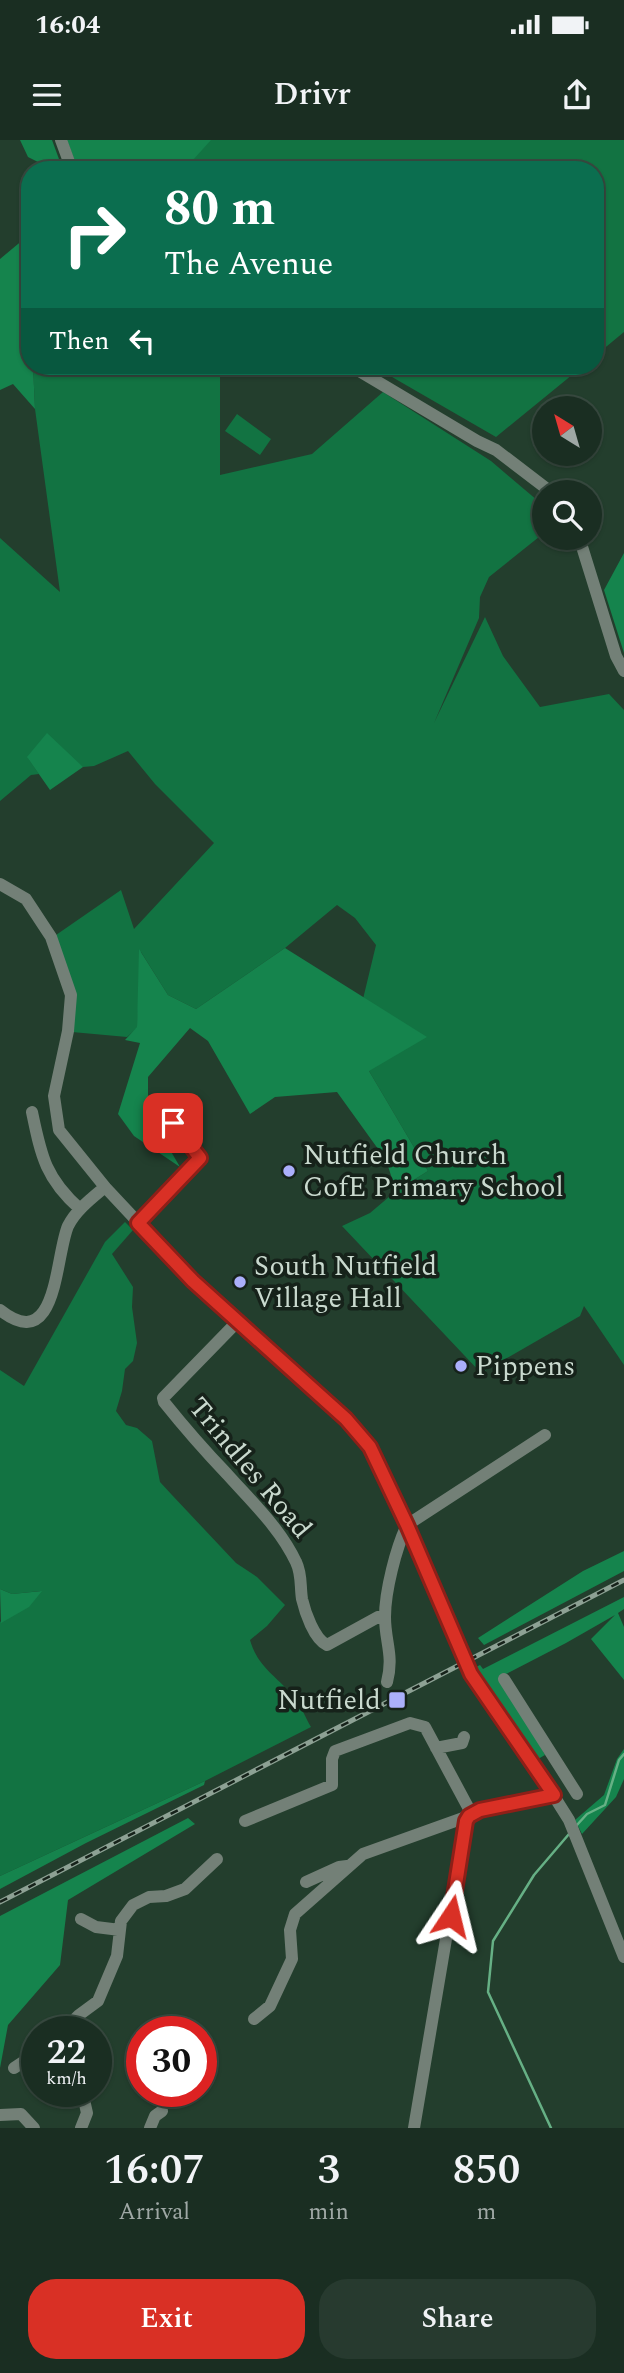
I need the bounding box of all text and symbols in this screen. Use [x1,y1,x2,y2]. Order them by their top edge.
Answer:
text: 16:04 [35,5,100,45]
text: Drivr [273,70,351,119]
icon: menu [28,76,66,114]
icon: share [558,76,596,114]
text: 80 m [164,172,275,247]
icon: right [49,189,140,280]
text: The Avenue [164,240,333,289]
text: Then [49,321,109,361]
icon: left [123,322,161,360]
north arrow [532,396,602,466]
map controls [532,396,602,550]
button: search [532,480,602,550]
pin [143,1093,203,1153]
icon: arrive [154,1104,192,1142]
place label: Nutfield Church CofE Primary School [303,1134,564,1209]
marker: Nutfield Church CofE Primary School [281,1163,297,1179]
place label: South Nutfield Village Hall [254,1245,437,1320]
marker: South Nutfield Village Hall [232,1274,248,1290]
place label: Pippens [475,1345,575,1388]
marker: Pippens [453,1358,469,1374]
street label: Trindles Road [178,1388,322,1548]
place label: Nutfield [277,1679,381,1722]
marker: Nutfield [387,1690,407,1710]
position arrow [414,1879,488,1953]
speed limit sign: 30 [126,2016,217,2107]
text: 22 [47,2026,86,2079]
text: km/h [46,2065,87,2092]
text: 16:07 [104,2139,205,2202]
text: 3 [317,2139,340,2202]
text: 850 [453,2139,520,2202]
text: Arrival [118,2195,190,2230]
text: min [309,2195,349,2230]
text: m [477,2195,496,2230]
button: Exit [28,2279,305,2359]
button: Share [319,2279,596,2359]

